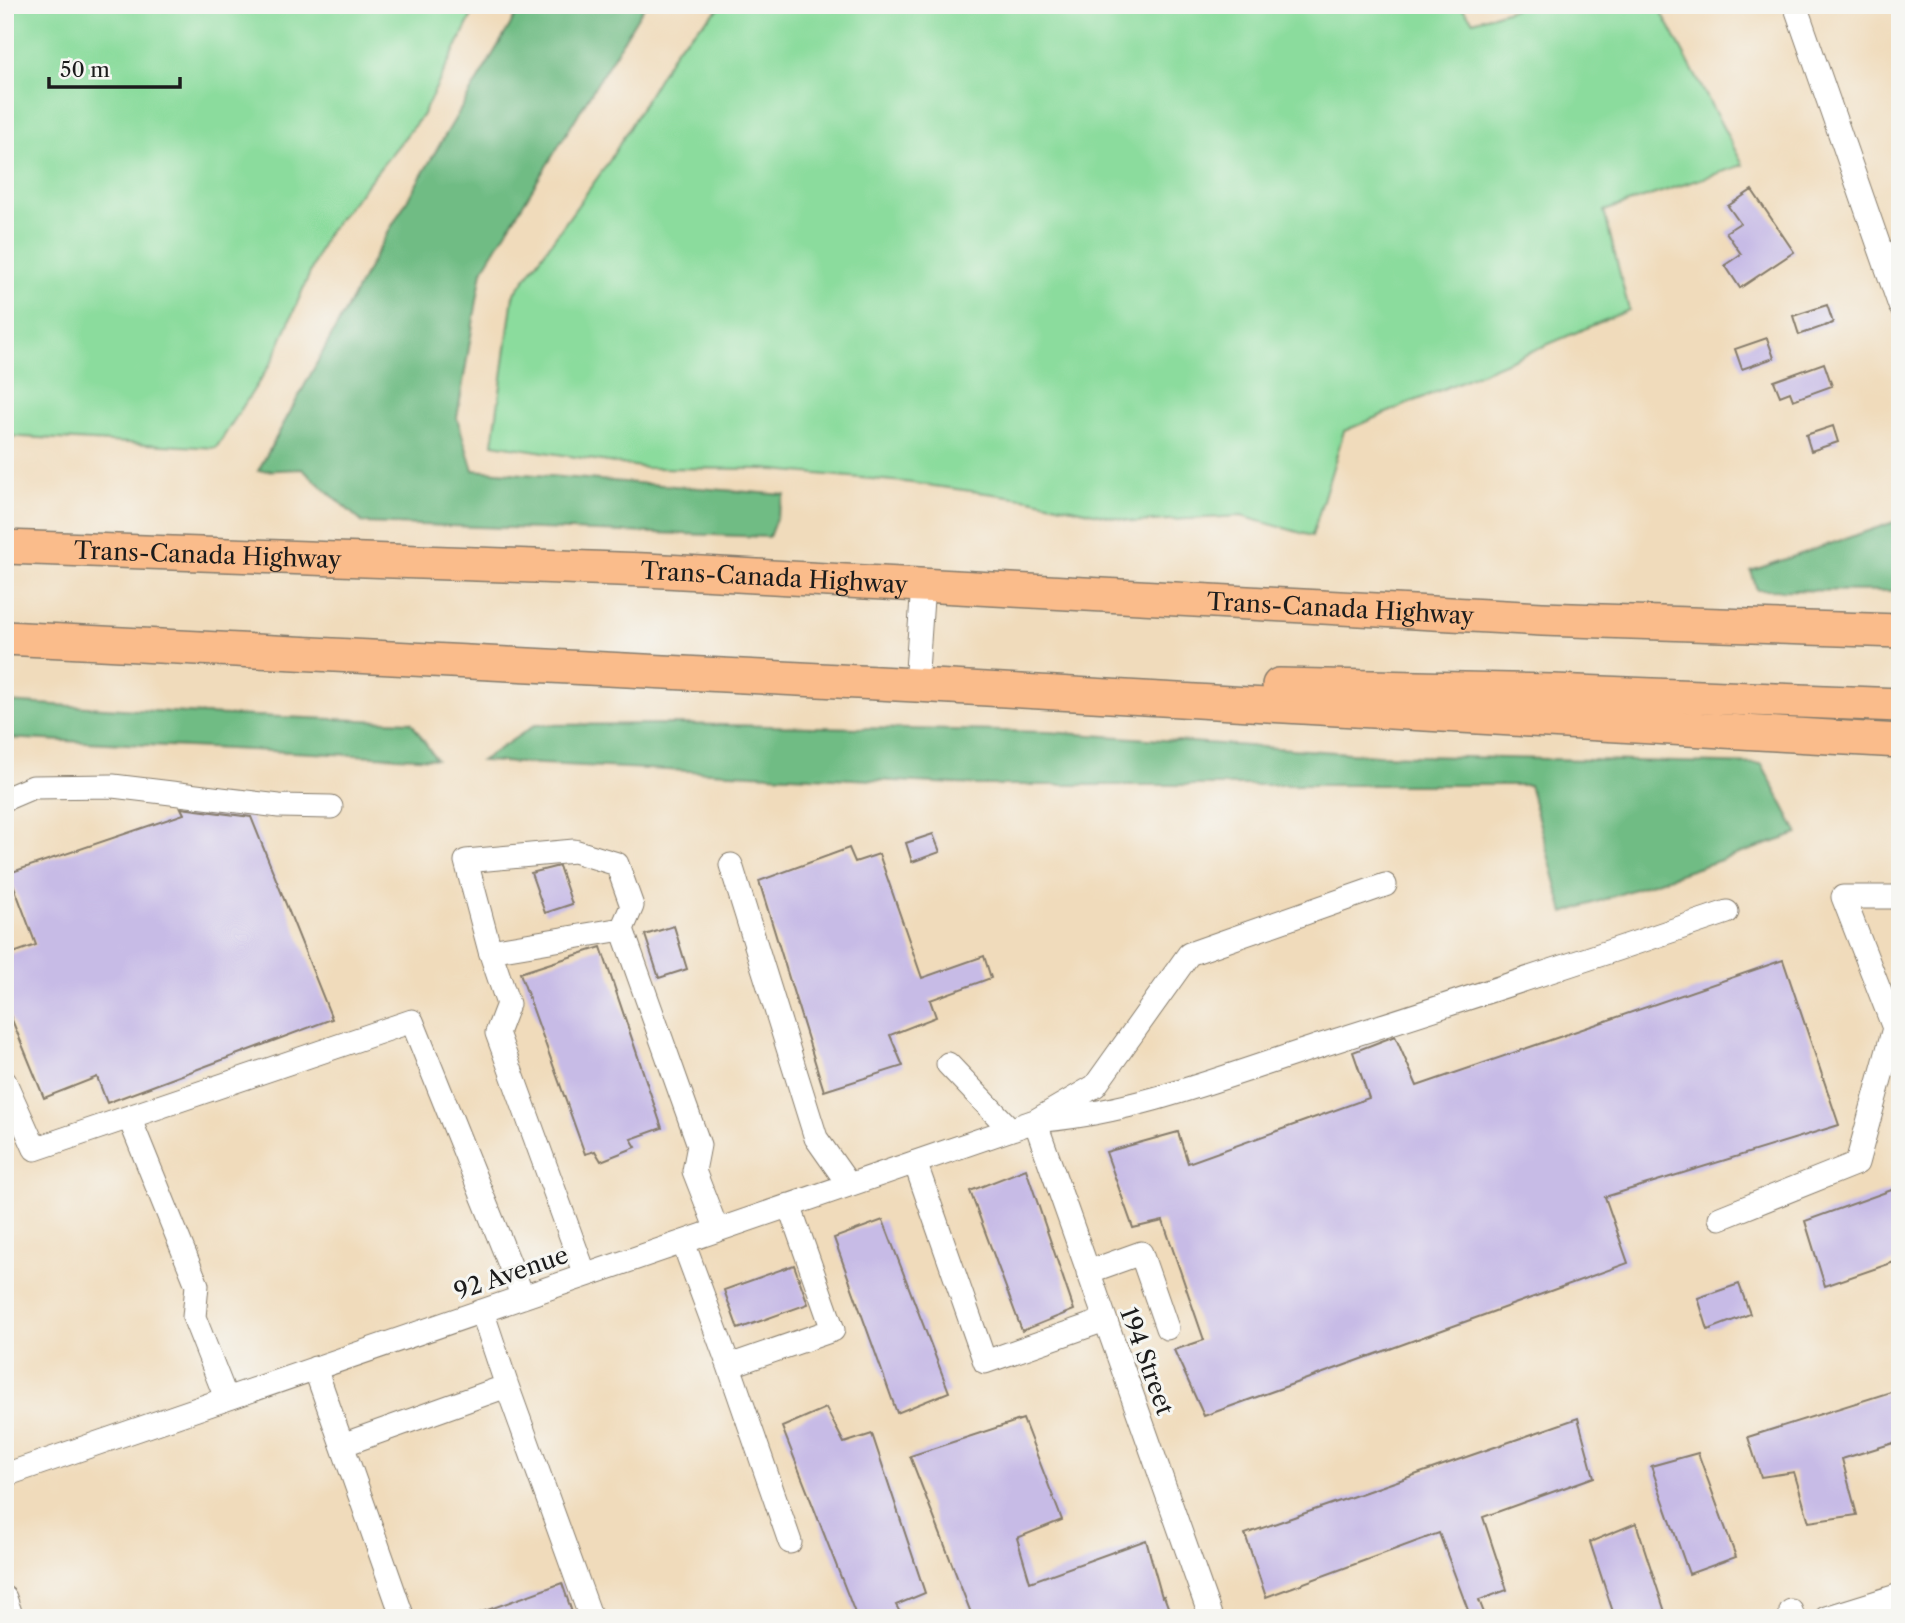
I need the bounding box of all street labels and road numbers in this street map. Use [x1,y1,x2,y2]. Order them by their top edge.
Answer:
street label: Trans-Canada Highway [74,535,343,574]
street label: Trans-Canada Highway [640,555,909,599]
street label: Trans-Canada Highway [1206,586,1476,630]
street label: 92 Avenue [450,1240,572,1306]
street label: 194 Street [1114,1303,1180,1419]

